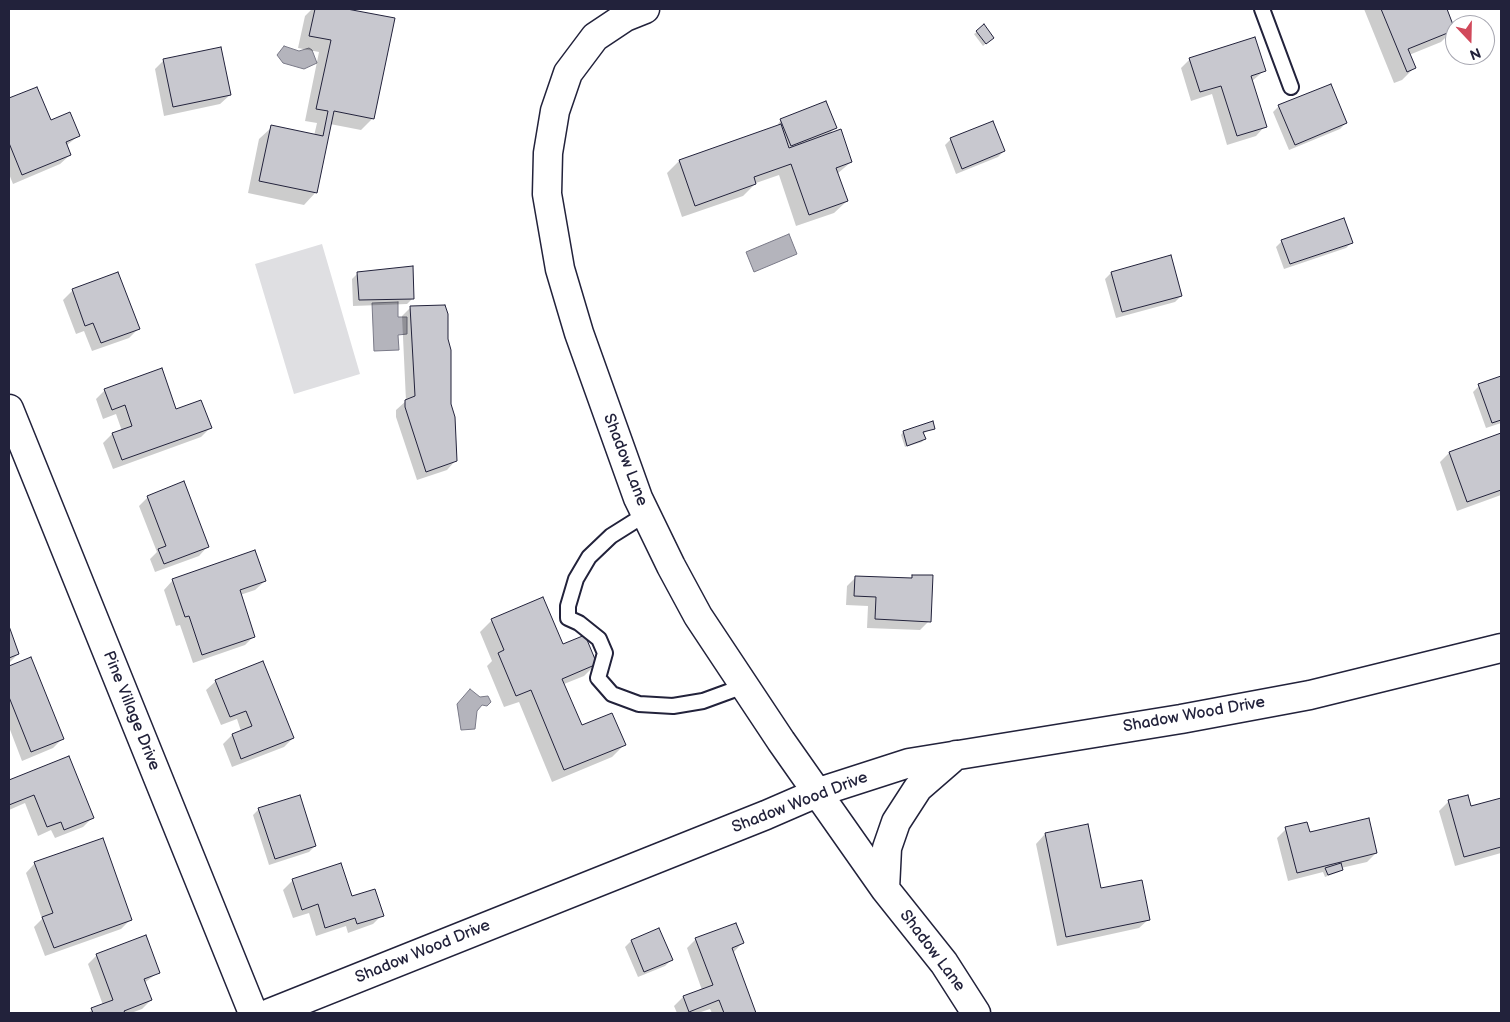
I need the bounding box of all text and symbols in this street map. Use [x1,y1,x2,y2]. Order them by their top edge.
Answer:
north arrow [1445,15,1495,65]
text: N [1467,44,1483,63]
street label: Shadow Lane [599,411,651,509]
street label: Pine Village Drive [98,649,164,773]
street label: Shadow Wood Drive [1122,693,1266,737]
street label: Shadow Wood Drive [729,768,871,838]
street label: Shadow Lane [895,906,969,996]
street label: Shadow Wood Drive [353,916,493,988]

